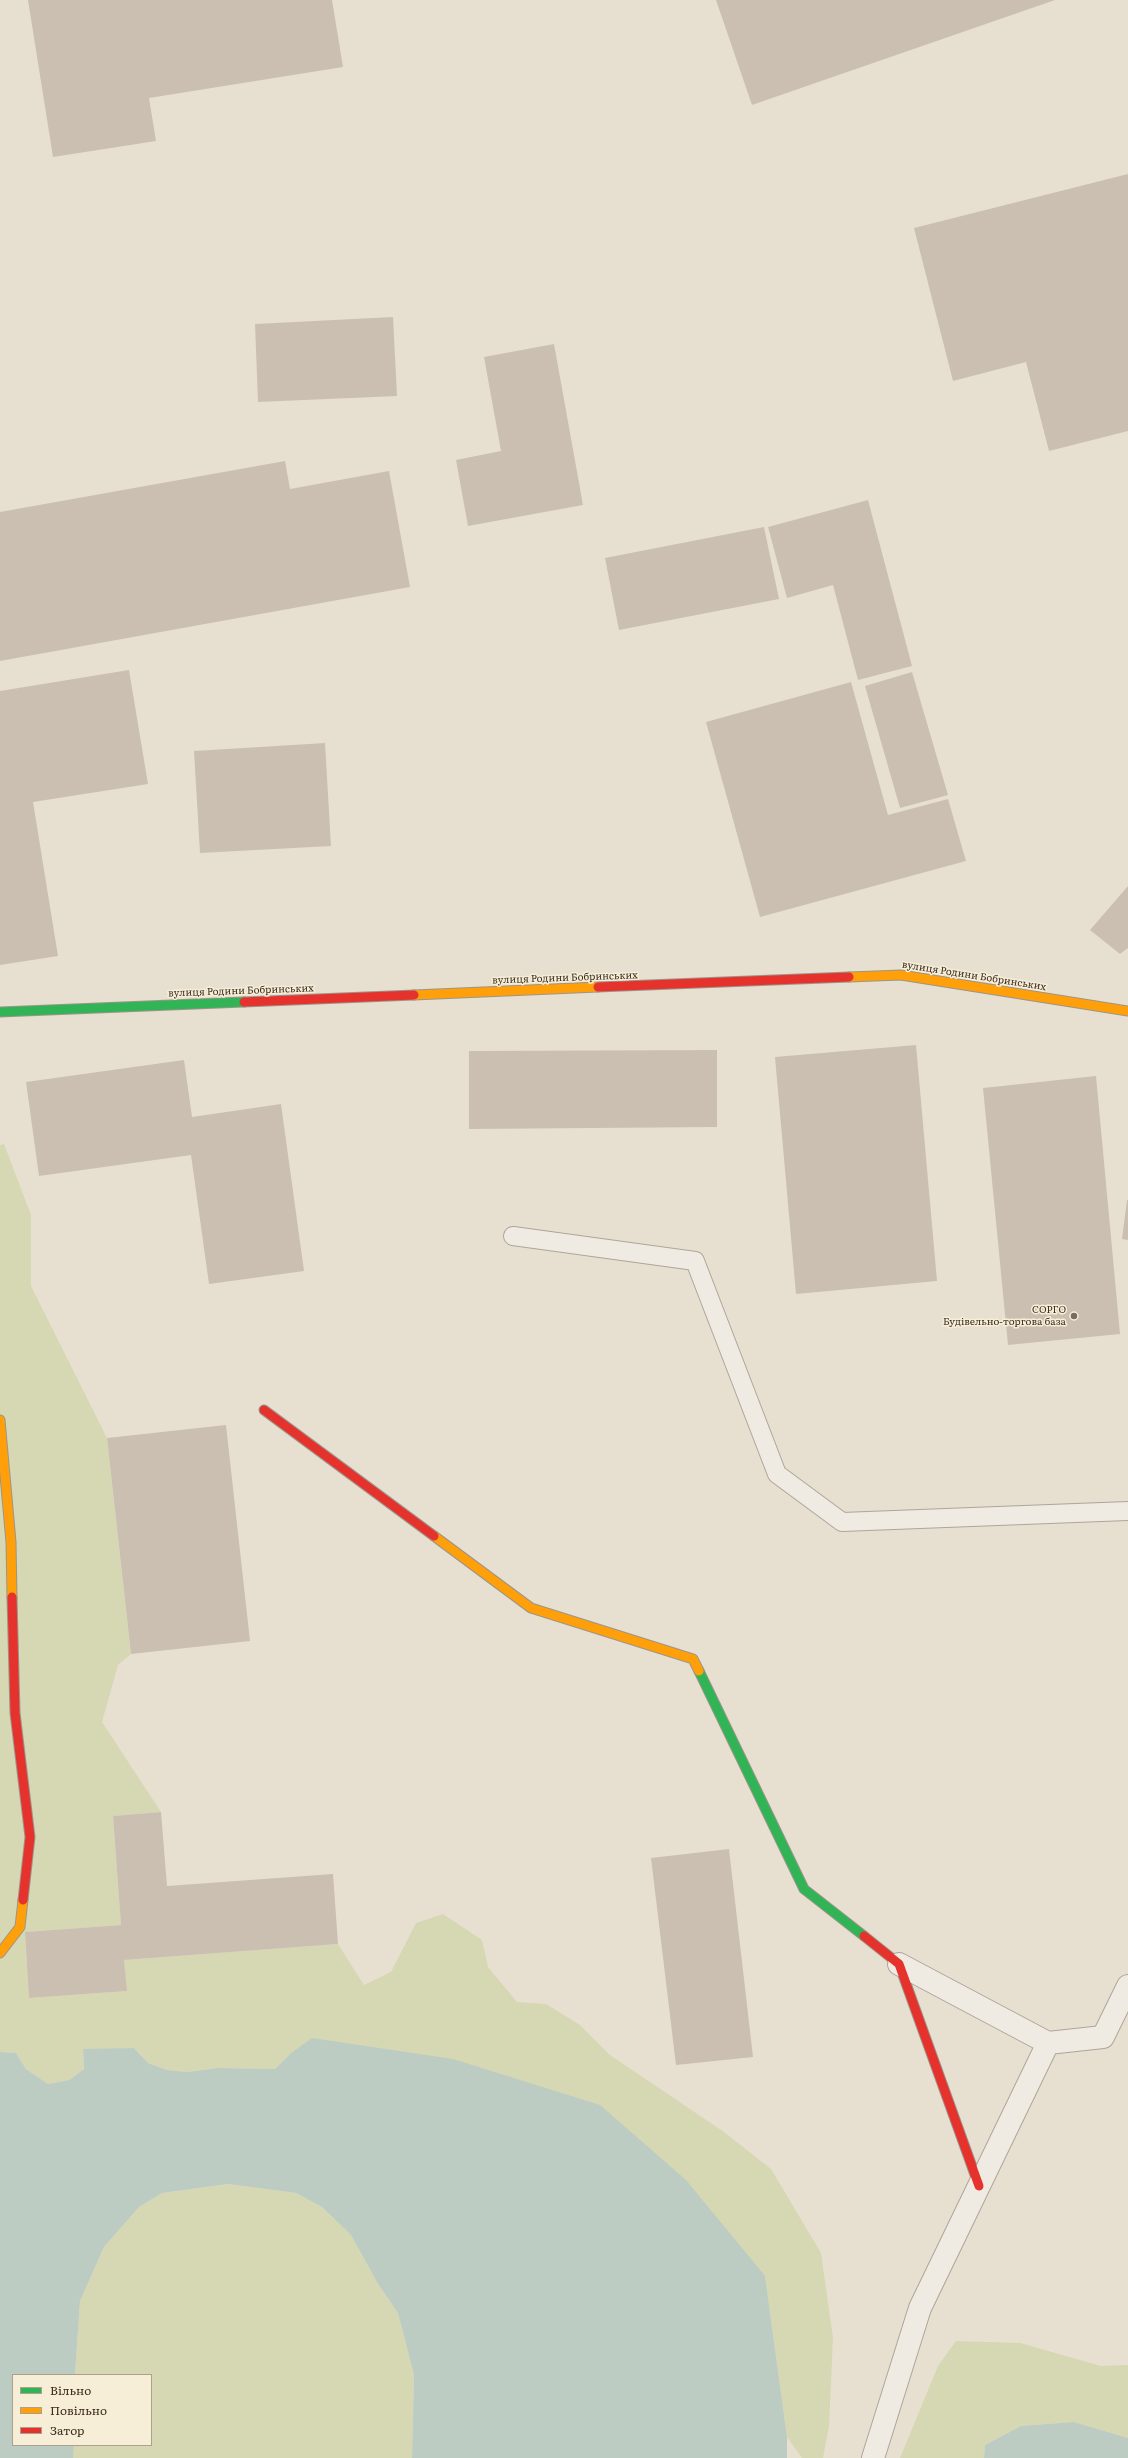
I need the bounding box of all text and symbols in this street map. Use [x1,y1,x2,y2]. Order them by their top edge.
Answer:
street label: вулиця Родини Бобринських [901,959,1047,993]
street label: вулиця Родини Бобринських [492,969,638,987]
street label: вулиця Родини Бобринських [168,982,314,1000]
place label: СОРГО Будівельно-торгова база [943,1304,1066,1328]
marker: СОРГО Будівельно-торгова база [1069,1311,1079,1321]
legend [12,2374,152,2446]
text: Вільно [50,2381,91,2399]
text: Повільно [50,2401,107,2419]
text: Затор [50,2421,85,2439]

